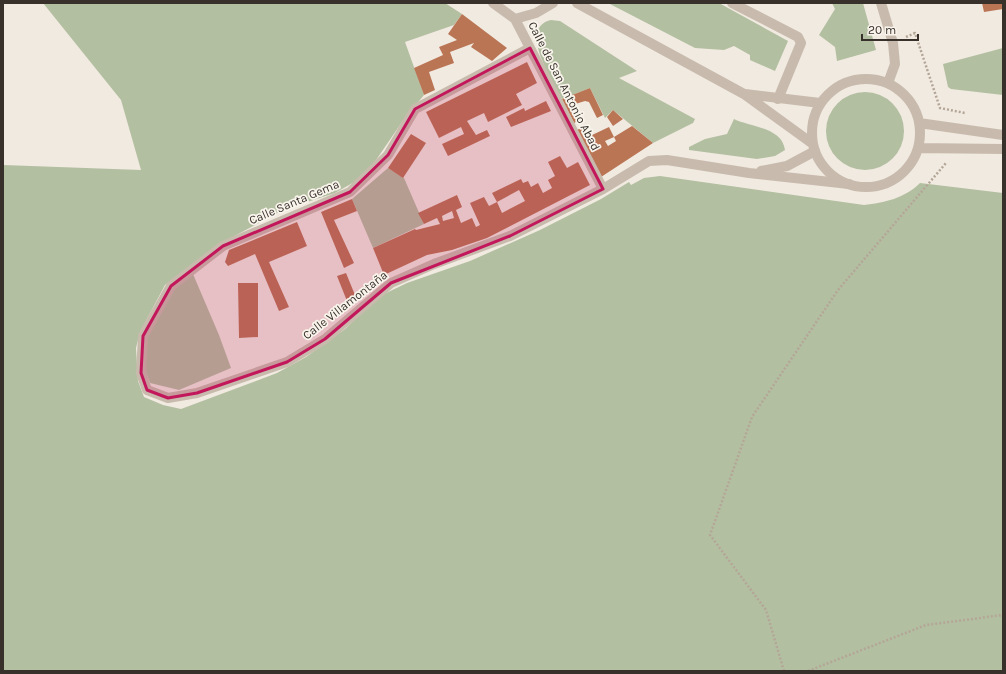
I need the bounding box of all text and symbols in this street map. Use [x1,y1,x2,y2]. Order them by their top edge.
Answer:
scale bar [862,16,918,42]
street label: Calle de San Antonio Abad [525,19,603,153]
text: 20 m [868,23,896,37]
street label: Calle Santa Gema [247,177,341,227]
street label: Calle Villamontaña [300,268,390,342]

